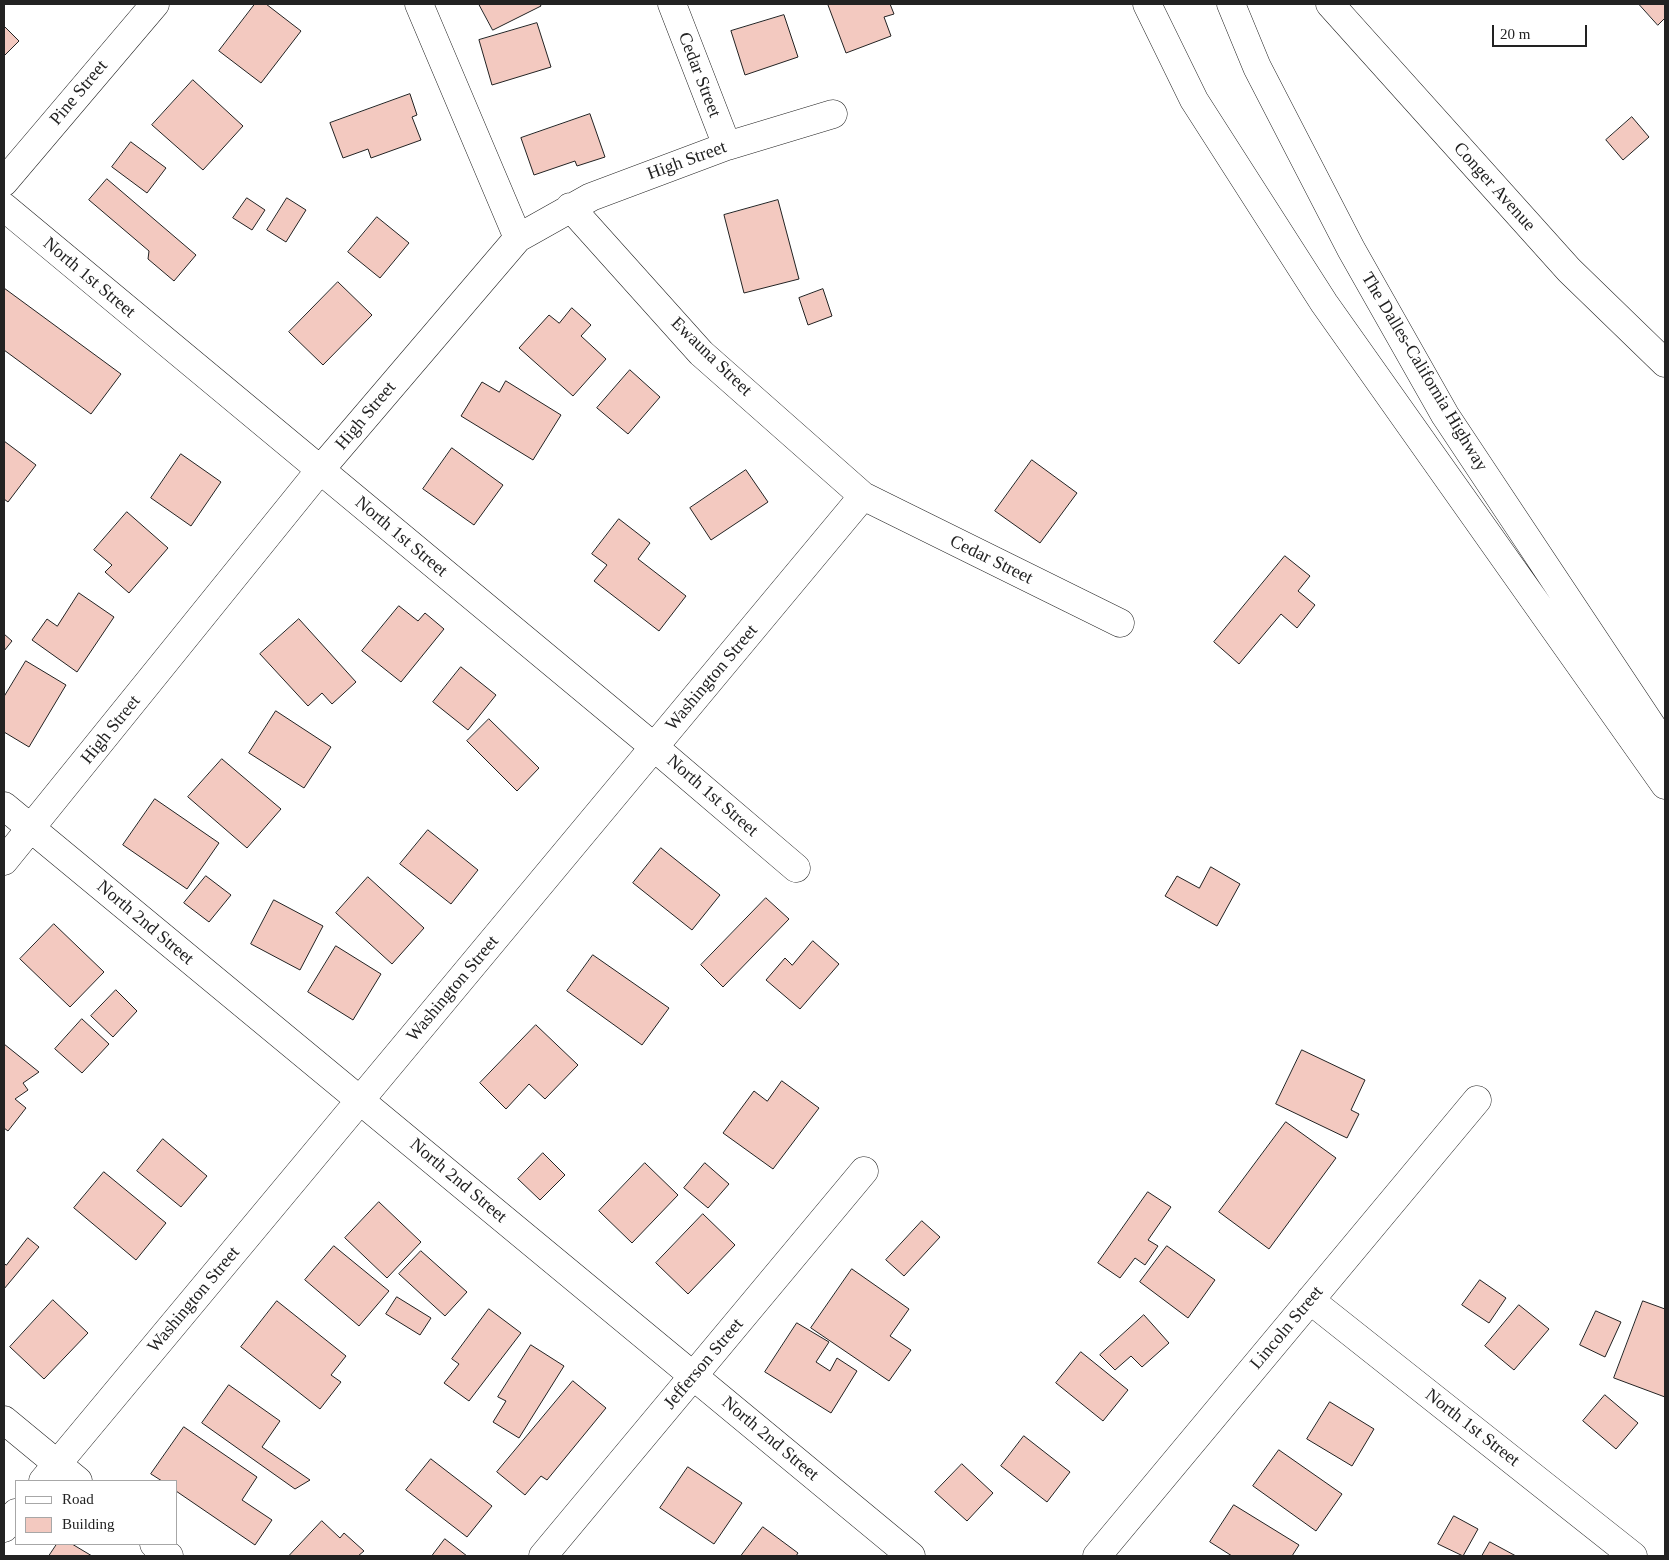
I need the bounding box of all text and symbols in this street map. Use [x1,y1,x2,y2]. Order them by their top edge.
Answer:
scale bar [1494,15,1589,47]
text: 20 m [1500,26,1530,42]
street label: Cedar Street [673,29,725,121]
street label: Pine Street [46,56,112,130]
street label: High Street [645,137,729,185]
street label: Conger Avenue [1448,138,1540,236]
street label: North 1st Street [38,233,140,323]
street label: The Dalles-California Highway [1356,269,1492,475]
street label: Ewauna Street [666,313,756,401]
street label: High Street [331,377,401,455]
street label: North 1st Street [350,492,452,582]
street label: Cedar Street [946,531,1036,589]
street label: Washington Street [661,620,763,736]
street label: High Street [77,691,145,769]
street label: North 1st Street [662,750,762,842]
street label: North 2nd Street [92,876,198,970]
street label: Washington Street [402,931,504,1047]
street label: North 2nd Street [405,1134,511,1228]
street label: Washington Street [143,1242,245,1358]
street label: Lincoln Street [1246,1282,1328,1374]
street label: Jefferson Street [660,1314,748,1414]
street label: North 1st Street [1420,1384,1524,1472]
street label: North 2nd Street [717,1392,823,1486]
legend [15,1480,178,1545]
text: Road [62,1491,94,1507]
text: Building [62,1516,115,1532]

